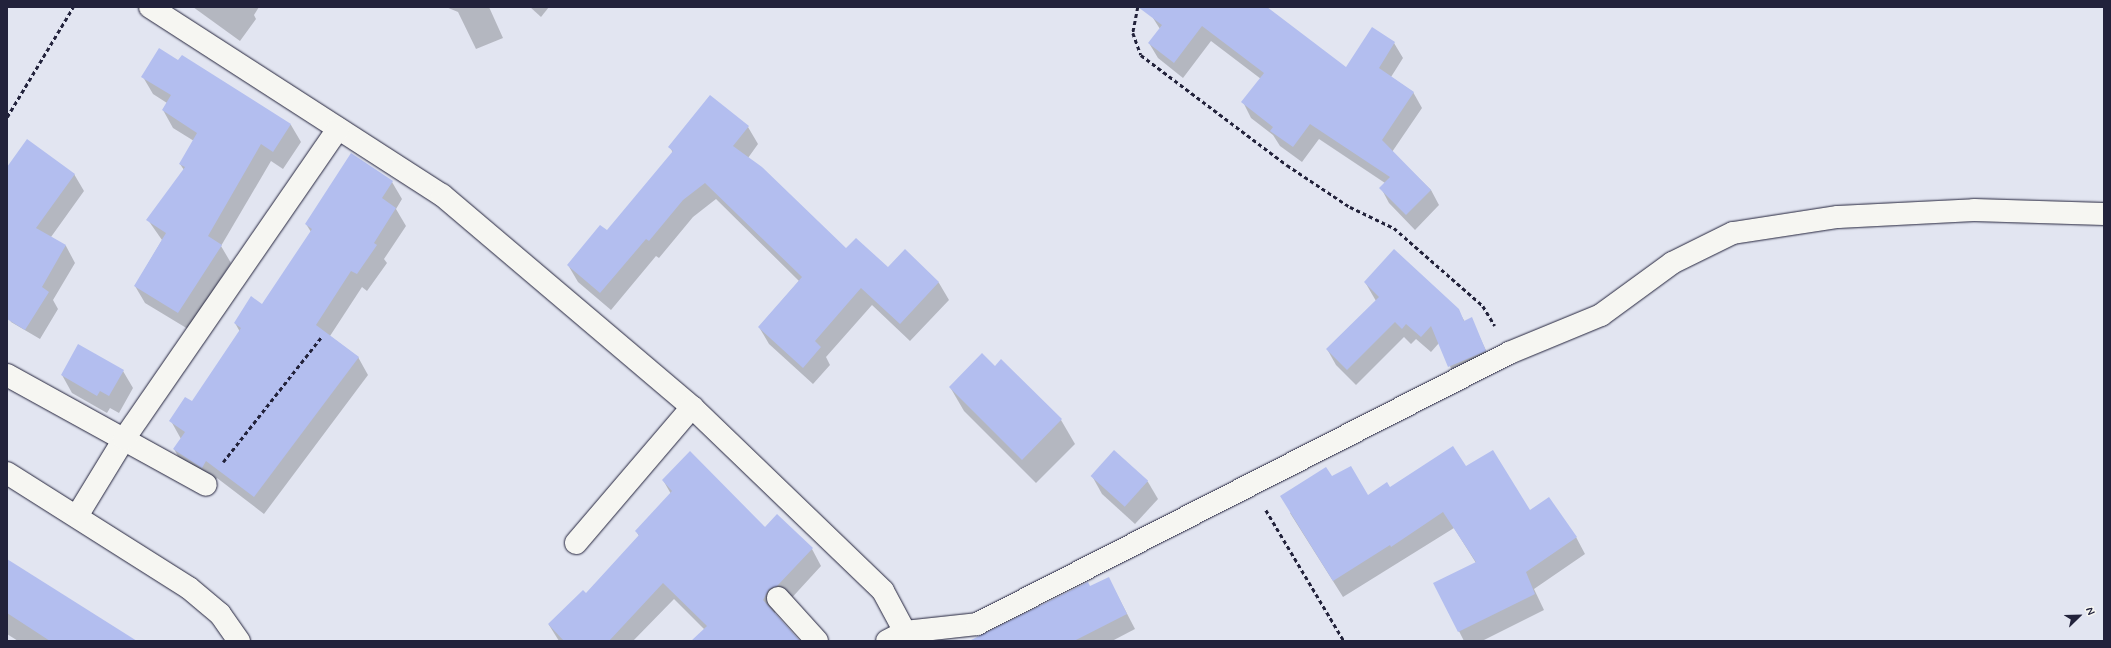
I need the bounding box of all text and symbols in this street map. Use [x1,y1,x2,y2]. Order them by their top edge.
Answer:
north arrow [2059,596,2099,636]
text: N [2082,605,2098,617]

